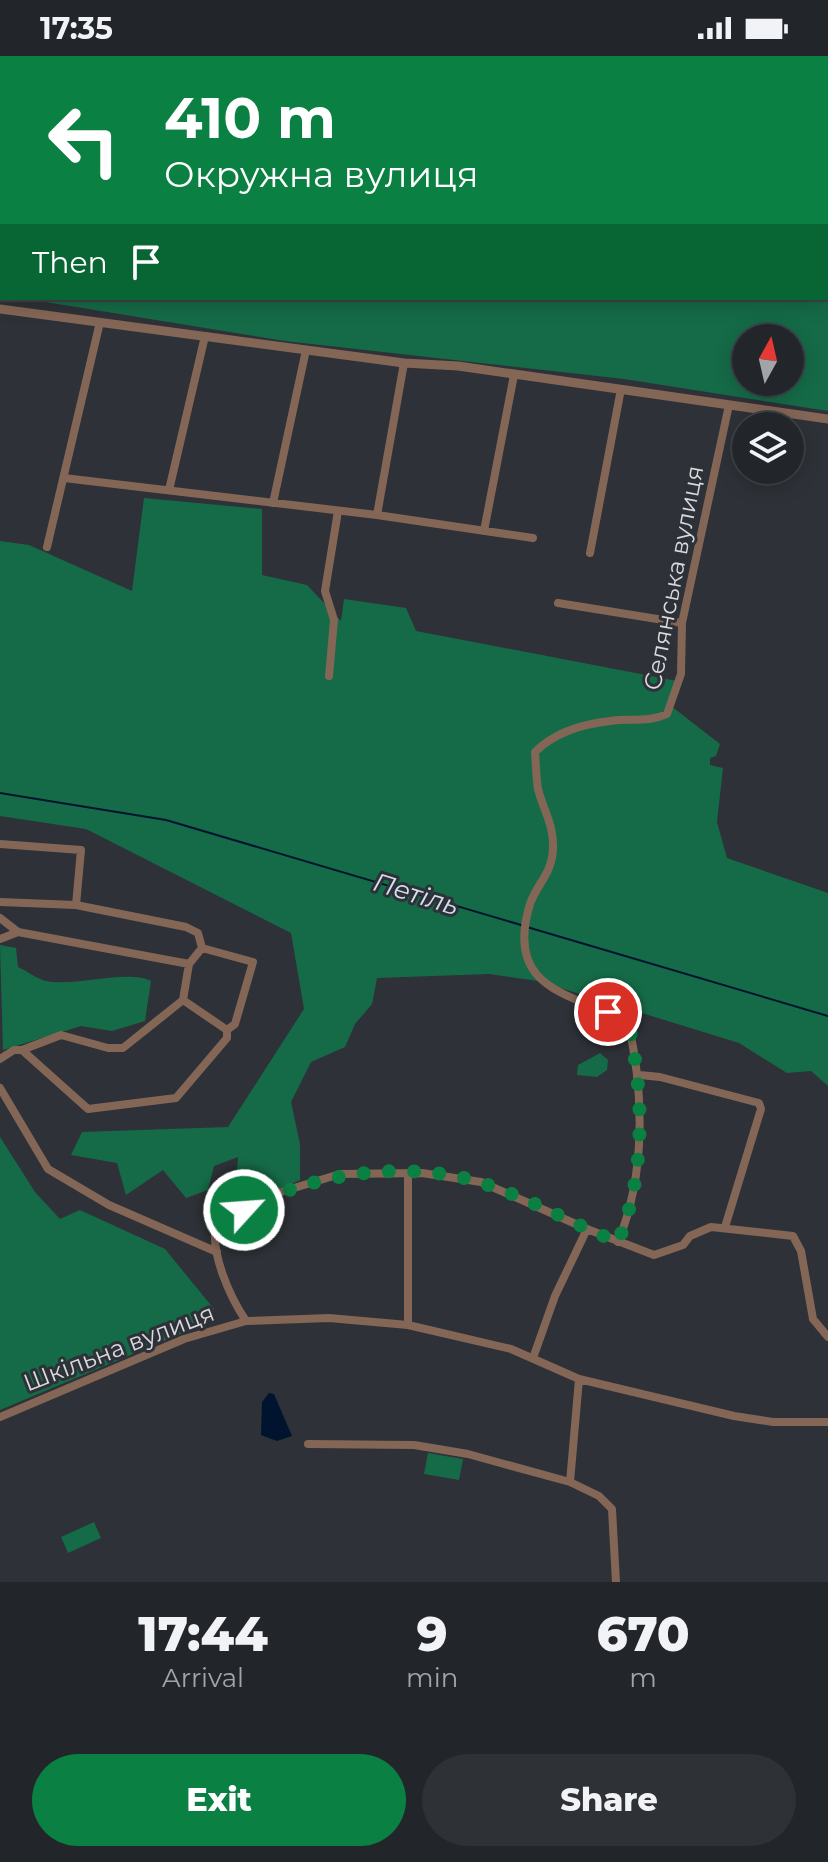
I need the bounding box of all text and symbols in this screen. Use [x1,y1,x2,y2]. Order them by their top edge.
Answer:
text: 17:35 [40,10,113,47]
text: 410 m [164,84,336,152]
icon: left [32,88,136,192]
text: Окружна вулиця [164,152,479,196]
icon: arrive [124,240,168,284]
text: Then [32,244,108,281]
north arrow [732,324,804,396]
map controls [732,324,804,484]
button: layers [732,412,804,484]
street label: Селянська вулиця [638,463,710,693]
water label: Петіль [369,866,463,922]
pin [574,978,642,1046]
icon: arrive [586,990,630,1034]
position arrow [202,1168,286,1252]
street label: Шкільна вулиця [19,1298,218,1397]
text: 17:44 [138,1605,268,1663]
text: 9 [417,1605,448,1663]
text: 670 [596,1605,690,1663]
text: Arrival [162,1662,244,1694]
text: min [406,1662,458,1694]
text: m [629,1662,657,1694]
button: Exit [32,1754,406,1846]
button: Share [422,1754,796,1846]

